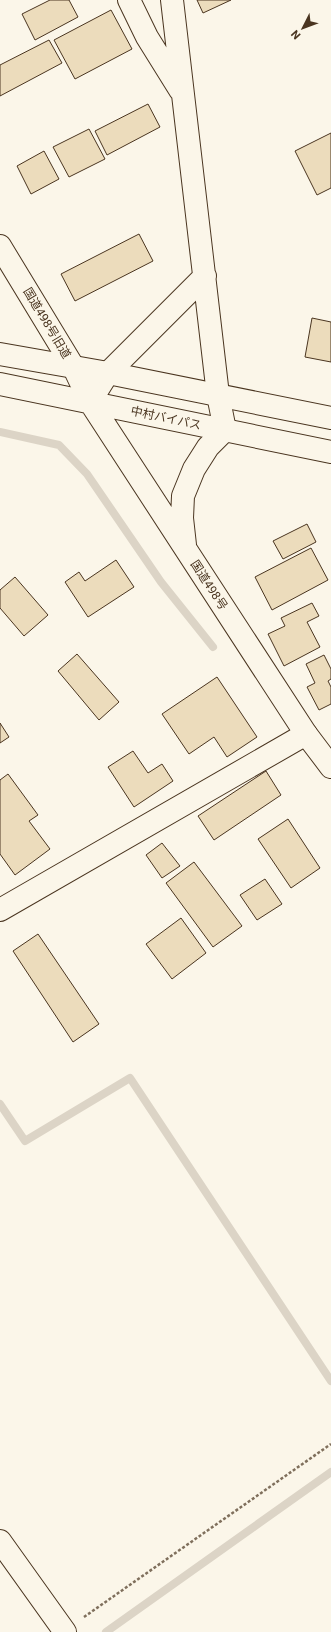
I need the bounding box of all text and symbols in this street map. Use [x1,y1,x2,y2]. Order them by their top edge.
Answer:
north arrow [283,8,323,48]
text: N [288,27,303,42]
street label: 国道498号旧道 [20,285,74,361]
street label: 中村バイパス [129,404,203,432]
street label: 国道498号 [188,558,230,612]

